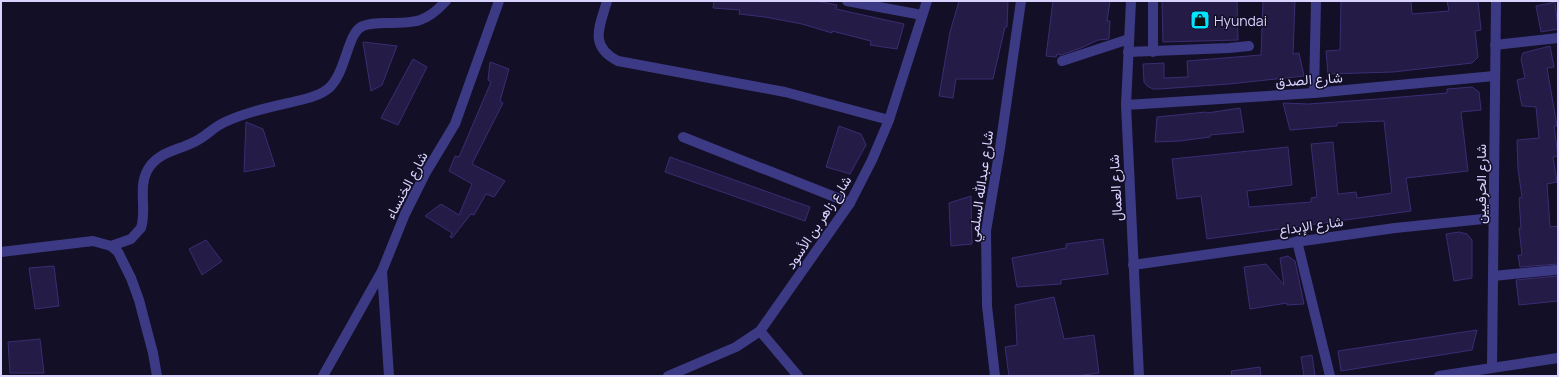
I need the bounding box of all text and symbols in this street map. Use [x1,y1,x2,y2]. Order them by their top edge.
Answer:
shop icon: Hyundai [1189,9,1211,31]
place label: Hyundai [1214,11,1267,30]
street label: شارع الصدق [1275,67,1343,93]
street label: شارع عبدالله السلمي [963,129,1000,243]
street label: شارع الحرفيين [1471,144,1492,224]
street label: شارع الخنساء [380,148,433,223]
street label: شارع العمال [1104,154,1128,222]
street label: شارع زاهر بن الأسود [781,171,857,274]
street label: شارع الإبداع [1277,211,1345,241]

